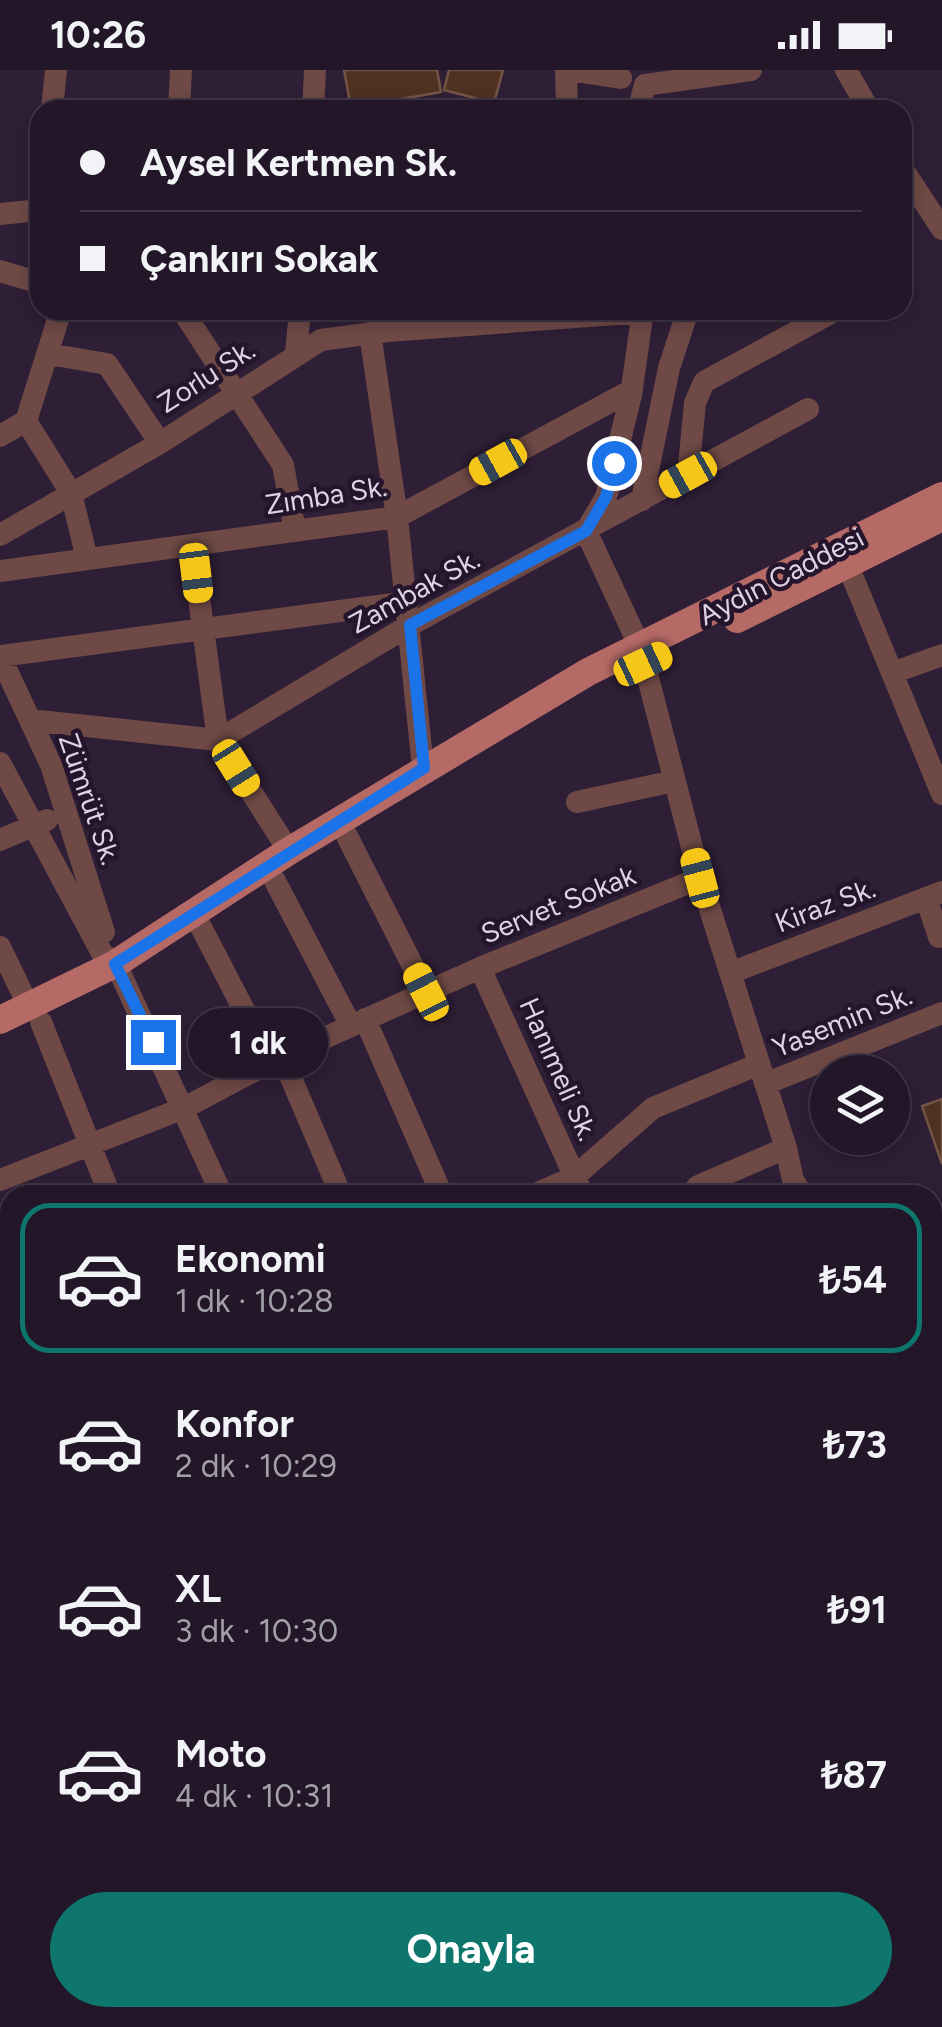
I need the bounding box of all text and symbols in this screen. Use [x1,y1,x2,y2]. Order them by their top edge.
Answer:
text: 10:26 [50,12,146,58]
text: Aysel Kertmen Sk. [140,140,457,186]
text: Çankırı Sokak [140,236,379,282]
street label: Zorlu Sk. [151,332,261,420]
car [464,434,532,490]
route start [592,441,637,486]
car [654,447,722,503]
street label: Zımba Sk. [263,469,389,521]
street label: Aydın Caddesi [693,520,869,632]
car [177,541,215,605]
street label: Zambak Sk. [343,541,485,641]
car [609,638,677,690]
street label: Zümrüt Sk. [52,729,128,869]
car [207,735,265,801]
car [678,845,722,911]
street label: Servet Sokak [476,857,641,950]
street label: Kiraz Sk. [770,870,880,940]
car [399,958,453,1026]
street label: Yasemin Sk. [767,978,917,1064]
street label: Hanımeli Sk. [512,992,606,1146]
callout: 1 dk [188,1007,328,1077]
route end [131,1020,176,1065]
text: 1 dk [229,1024,287,1062]
map controls [810,1055,910,1155]
button: layers [810,1055,910,1155]
icon: car [55,1233,145,1323]
text: Ekonomi [175,1236,326,1282]
text: ₺54 [819,1257,887,1303]
text: 1 dk · 10:28 [175,1282,334,1320]
icon: car [55,1398,145,1488]
text: Konfor [175,1401,294,1447]
text: ₺73 [823,1422,887,1468]
text: 2 dk · 10:29 [175,1447,337,1485]
icon: car [55,1563,145,1653]
text: XL [175,1566,221,1612]
text: ₺91 [827,1587,887,1633]
text: 3 dk · 10:30 [175,1612,338,1650]
icon: car [55,1728,145,1818]
text: Moto [175,1731,267,1777]
text: ₺87 [821,1752,887,1798]
text: 4 dk · 10:31 [175,1777,333,1815]
button: Onayla [50,1892,892,2007]

